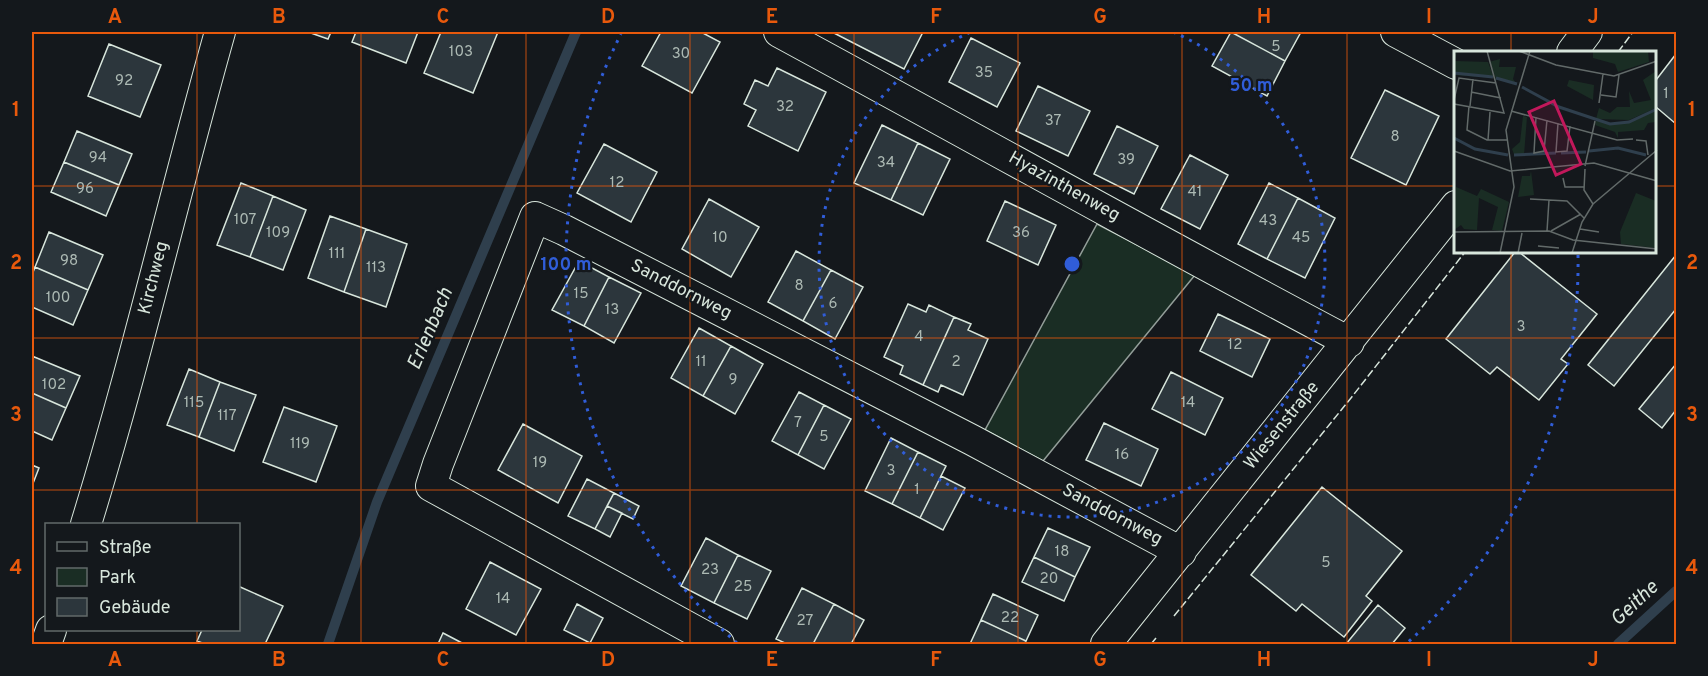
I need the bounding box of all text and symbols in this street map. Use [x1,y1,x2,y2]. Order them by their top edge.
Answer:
text: A [108,5,122,31]
text: B [272,5,286,31]
text: C [437,5,449,31]
text: D [601,5,615,31]
text: E [766,5,778,31]
text: F [930,5,942,31]
text: G [1093,5,1107,31]
text: H [1257,5,1271,31]
text: I [1426,5,1432,31]
text: J [1587,5,1599,31]
house number: 5 [1271,38,1281,57]
house number: 103 [449,43,473,62]
house number: 30 [672,45,690,64]
inset map [1454,51,1657,254]
house number: 35 [975,64,993,83]
house number: 92 [115,72,133,91]
text: 50 m [1229,75,1273,98]
house number: 1 [1663,85,1669,104]
text: 1 [12,98,20,124]
house number: 32 [776,98,794,117]
text: 1 [1688,98,1696,124]
house number: 37 [1045,112,1062,131]
house number: 8 [1390,128,1400,147]
street label: Hyazinthenweg [1004,147,1124,227]
house number: 94 [89,149,107,168]
house number: 39 [1117,151,1135,170]
house number: 34 [877,154,895,173]
house number: 12 [610,174,624,193]
house number: 96 [76,180,94,199]
house number: 41 [1188,183,1202,202]
house number: 107 [234,211,256,230]
house number: 43 [1259,212,1277,231]
house number: 109 [266,224,290,243]
house number: 36 [1012,224,1030,243]
house number: 10 [712,229,728,248]
house number: 45 [1292,229,1310,248]
street label: Kirchweg [134,239,174,317]
house number: 111 [329,245,345,264]
text: 2 [10,251,22,277]
text: 2 [1686,251,1698,277]
house number: 98 [60,252,78,271]
text: 100 m [540,254,592,277]
centre of rings [1062,254,1082,274]
street label: Sanddornweg [626,255,736,325]
house number: 113 [366,259,386,278]
house number: 8 [794,277,804,296]
water label: Erlenbach [402,284,460,374]
house number: 15 [574,285,588,304]
house number: 100 [46,289,70,308]
house number: 6 [829,295,838,314]
house number: 13 [605,301,619,320]
house number: 3 [1516,318,1526,337]
house number: 4 [914,328,924,347]
house number: 12 [1228,336,1242,355]
house number: 11 [695,353,707,372]
house number: 2 [951,353,961,372]
house number: 9 [729,371,737,390]
house number: 102 [42,376,66,395]
street label: Wiesenstraße [1239,377,1325,475]
house number: 115 [184,394,204,413]
house number: 14 [1181,394,1195,413]
text: 3 [10,403,22,429]
text: 3 [1686,403,1698,429]
house number: 117 [218,407,237,426]
house number: 7 [794,414,802,433]
house number: 5 [819,428,829,447]
house number: 119 [290,435,310,454]
house number: 16 [1115,446,1129,465]
house number: 19 [533,454,547,473]
house number: 3 [886,462,896,481]
street label: Sanddornweg [1058,479,1166,551]
house number: 1 [914,481,920,500]
legend [45,523,240,631]
text: Straße [99,537,151,560]
house number: 18 [1055,543,1069,562]
house number: 5 [1321,554,1331,573]
text: 4 [10,556,22,582]
text: 4 [1686,556,1698,582]
house number: 23 [701,561,719,580]
text: Park [99,567,136,590]
house number: 20 [1040,570,1058,589]
water label: Geithe [1606,575,1665,633]
house number: 25 [734,578,752,597]
house number: 14 [496,590,510,609]
text: Gebäude [99,597,171,620]
house number: 22 [1001,609,1019,628]
house number: 27 [797,612,814,631]
text: A [108,648,122,674]
text: B [272,648,286,674]
text: C [437,648,449,674]
text: D [601,648,615,674]
text: E [766,648,778,674]
text: F [930,648,942,674]
text: G [1093,648,1107,674]
text: H [1257,648,1271,674]
text: I [1426,648,1432,674]
text: J [1587,648,1599,674]

